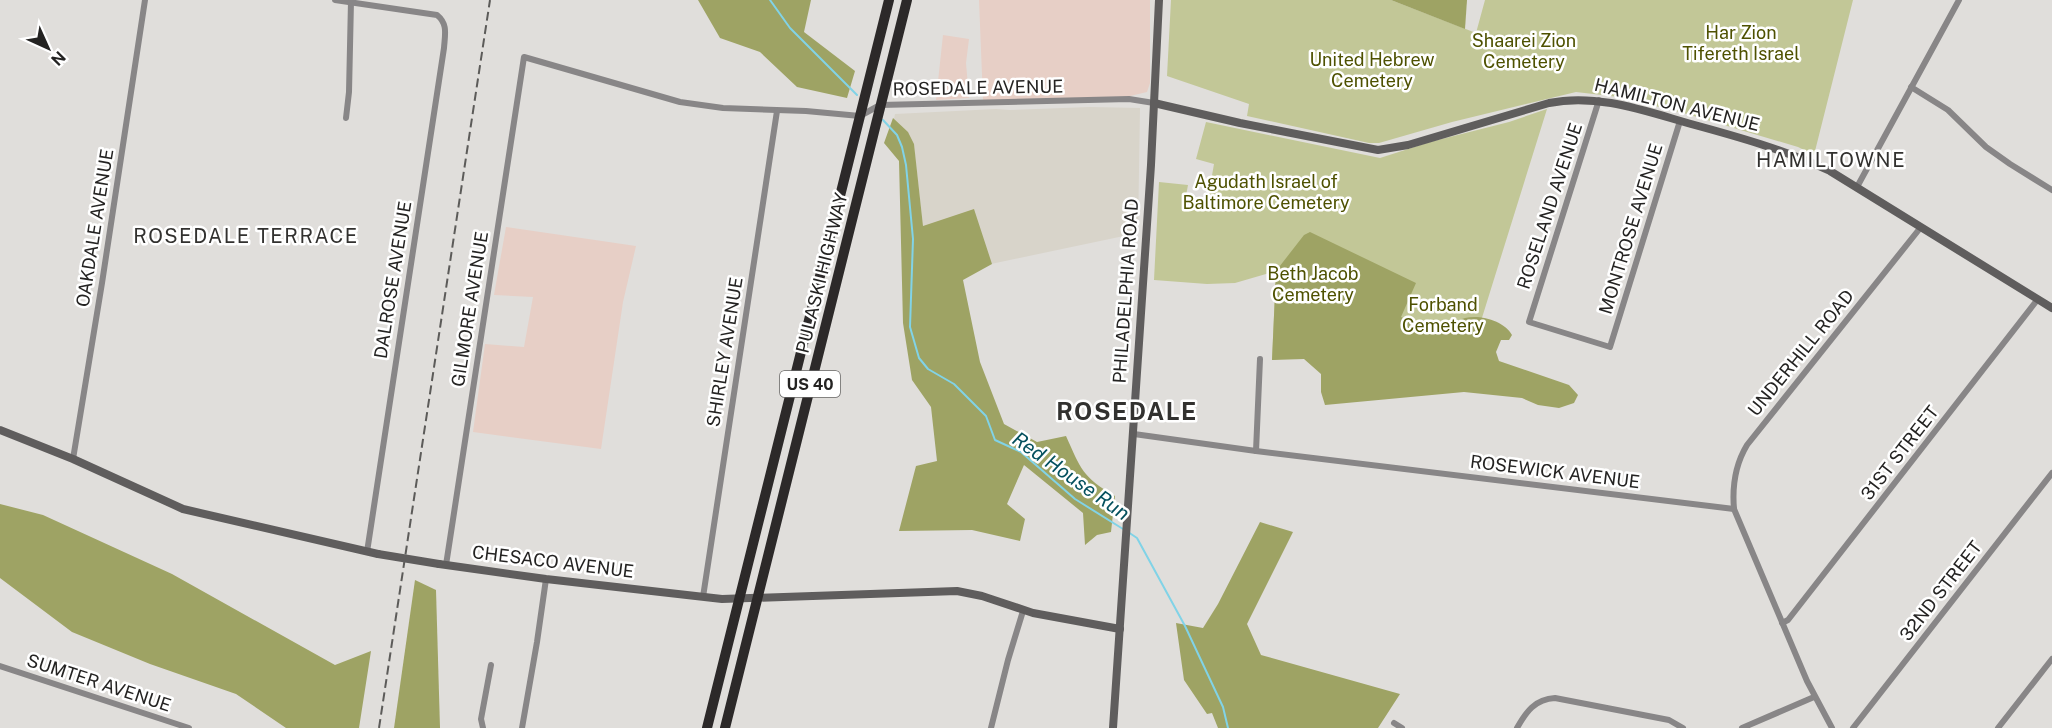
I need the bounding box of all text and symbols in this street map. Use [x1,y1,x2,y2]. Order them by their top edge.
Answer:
north arrow [18,18,78,78]
park label: Har Zion Tifereth Israel [1682,22,1800,64]
park label: Shaarei Zion Cemetery [1472,30,1576,72]
text: N [47,47,69,69]
park label: United Hebrew Cemetery [1309,49,1435,91]
street label: HAMILTON AVENUE [1592,74,1762,135]
street label: ROSEDALE AVENUE [893,76,1063,99]
street label: ROSELAND AVENUE [1513,120,1586,292]
street label: MONTROSE AVENUE [1595,141,1667,317]
street label: OAKDALE AVENUE [72,147,117,308]
district label: HAMILTOWNE [1756,148,1906,172]
park label: Agudath Israel of Baltimore Cemetery [1182,171,1350,213]
street label: PULASKI HIGHWAY [791,191,852,355]
street label: PHILADELPHIA ROAD [1109,198,1142,384]
street label: DALROSE AVENUE [370,200,415,360]
district label: ROSEDALE TERRACE [133,224,359,248]
street label: GILMORE AVENUE [447,230,492,388]
park label: Beth Jacob Cemetery [1267,263,1359,305]
street label: SHIRLEY AVENUE [702,275,747,428]
street label: UNDERHILL ROAD [1743,285,1858,420]
park label: Forband Cemetery [1402,294,1484,336]
road number: US 40 [780,371,840,397]
district label: ROSEDALE [1056,397,1198,425]
street label: 31ST STREET [1856,401,1943,504]
water label: Red House Run [1008,427,1134,525]
street label: ROSEWICK AVENUE [1469,451,1641,492]
street label: 32ND STREET [1895,536,1986,645]
street label: CHESACO AVENUE [471,541,635,582]
street label: SUMTER AVENUE [24,649,174,716]

